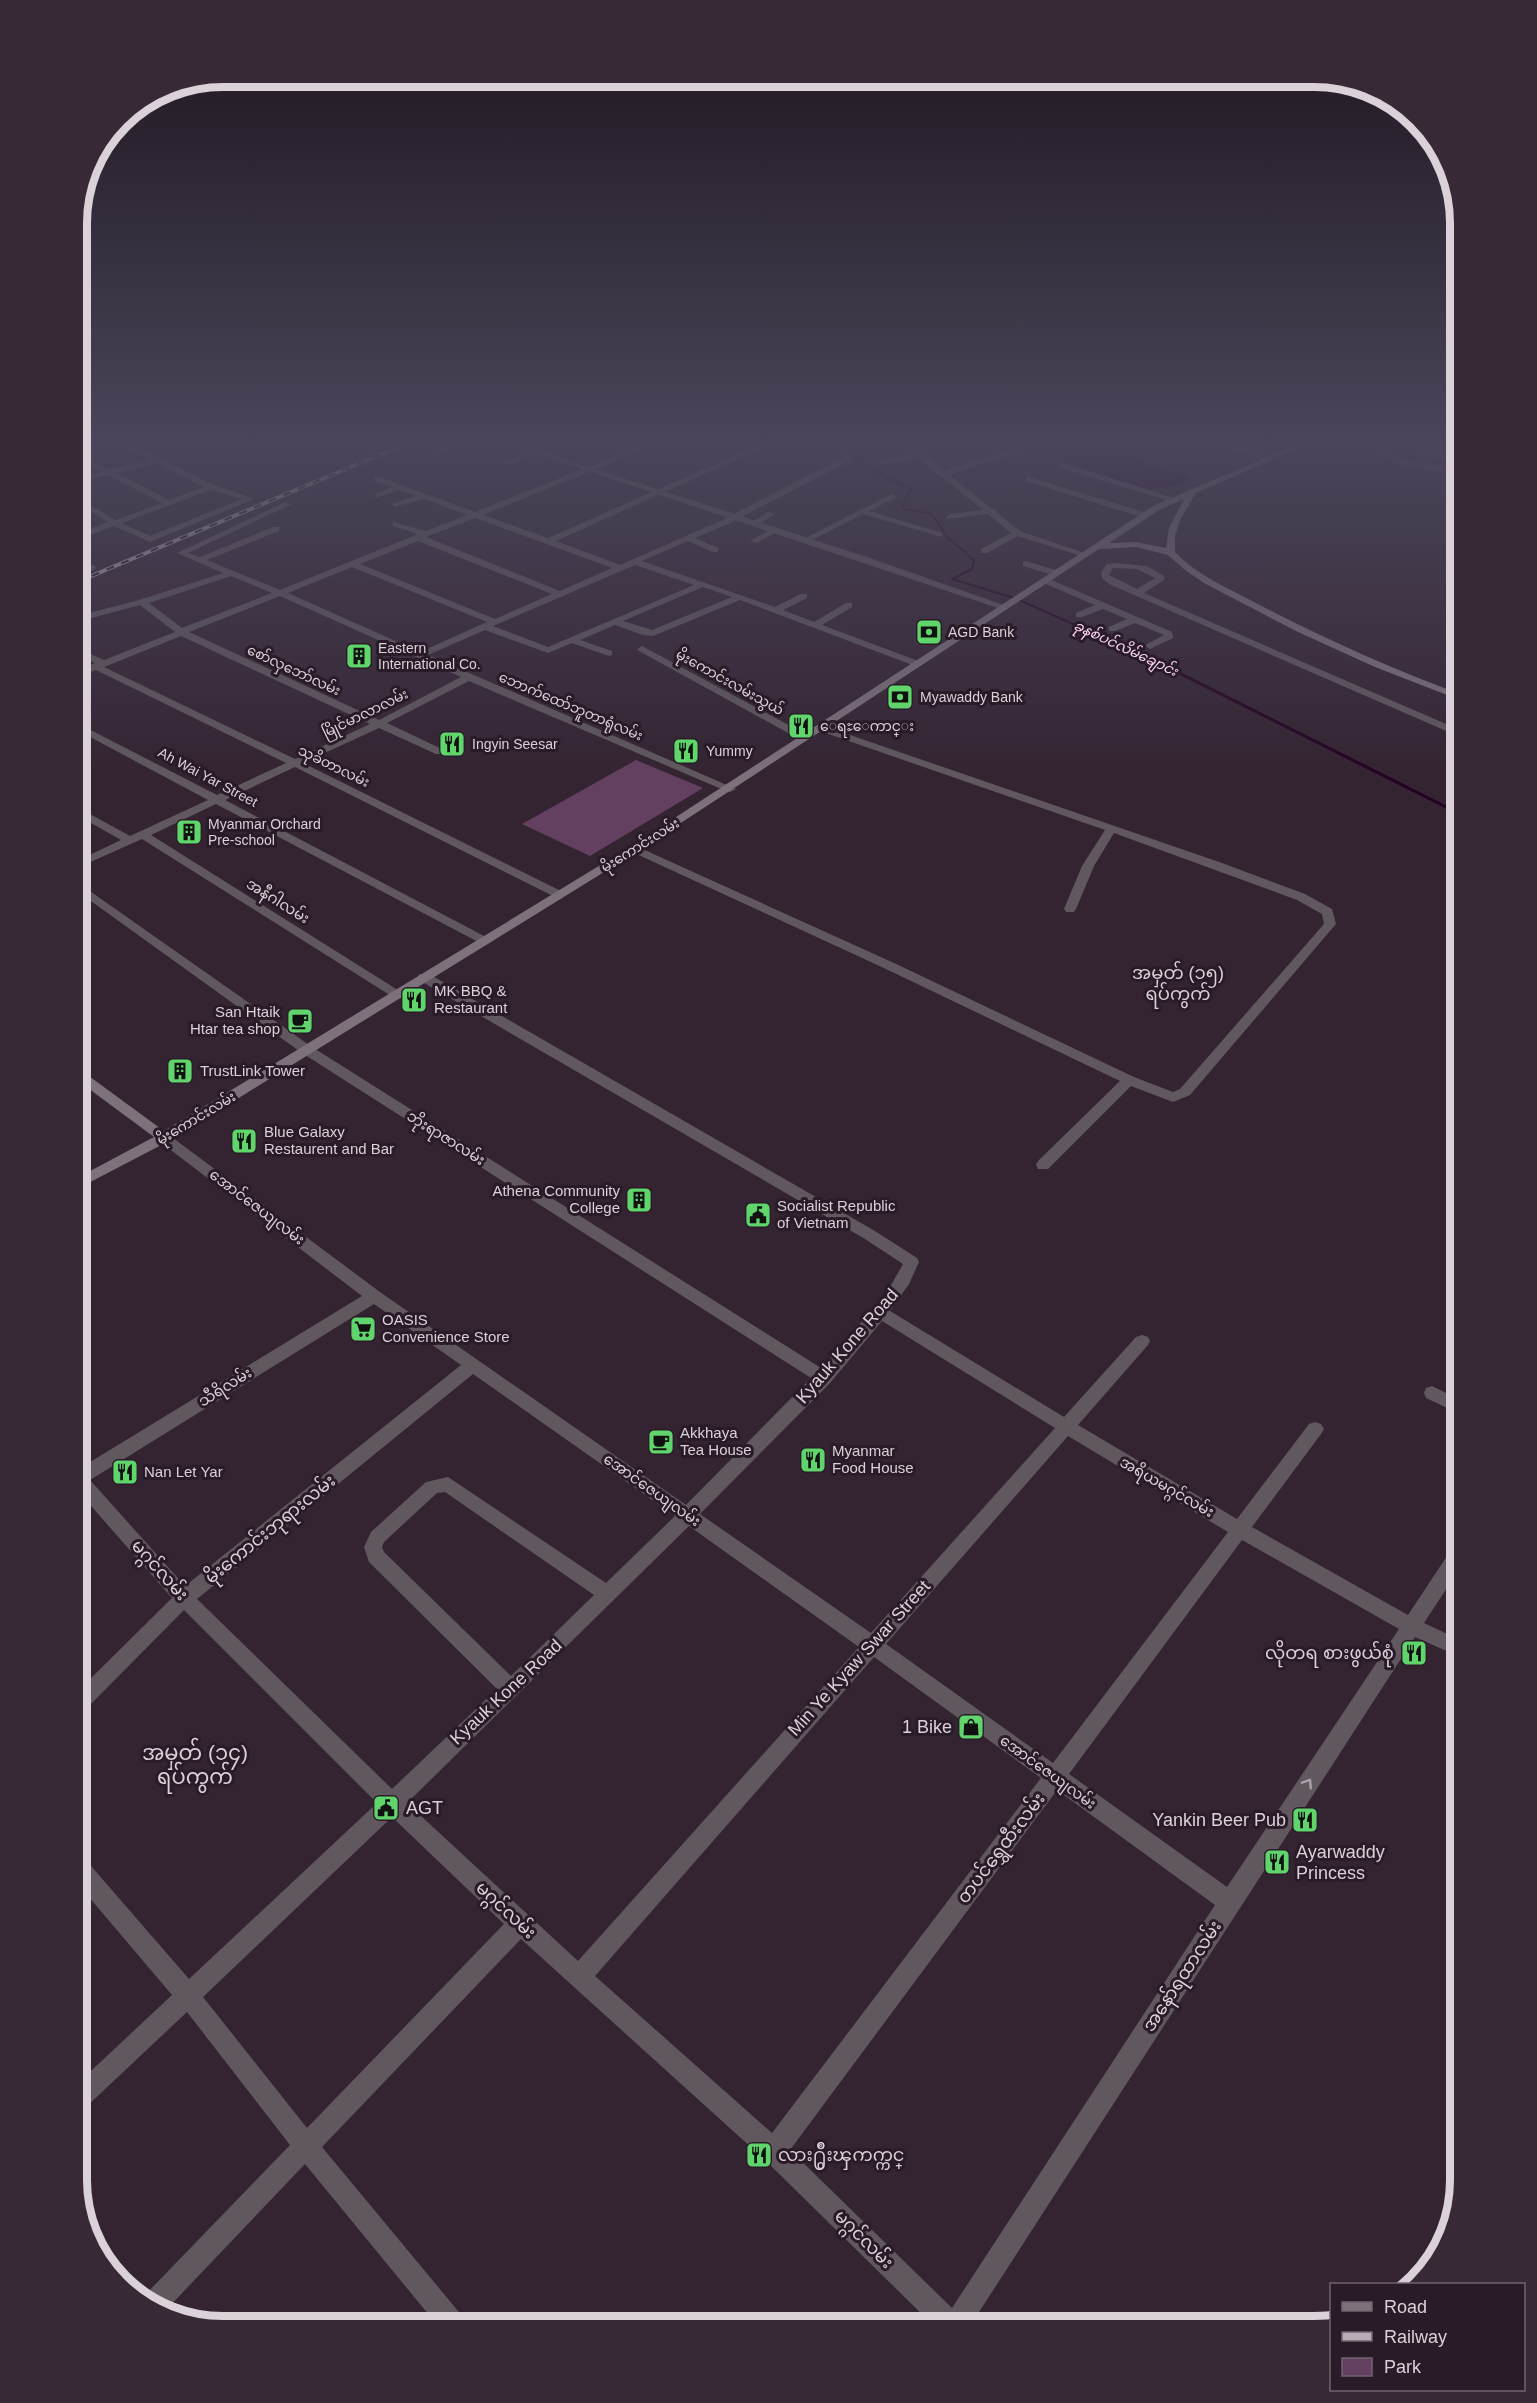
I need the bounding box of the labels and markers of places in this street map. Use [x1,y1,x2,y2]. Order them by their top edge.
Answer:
bank icon: AGD Bank [914,617,944,647]
place label: AGD Bank [948,624,1015,640]
place label: Eastern International Co. [378,640,481,672]
building icon: Eastern International Co. [344,641,374,671]
bank icon: Myawaddy Bank [885,682,915,712]
place label: Myawaddy Bank [920,689,1024,705]
restaurant icon: ေရႊေကာင္း [786,711,816,741]
place label: ေရႊေကာင္း [820,718,914,738]
restaurant icon: Ingyin Seesar [437,729,467,759]
place label: Ingyin Seesar [472,736,558,752]
restaurant icon: Yummy [671,736,701,766]
place label: Yummy [706,743,753,759]
place label: Myanmar Orchard Pre-school [208,816,321,848]
building icon: Myanmar Orchard Pre-school [174,817,204,847]
place label: MK BBQ & Restaurant [434,982,508,1016]
restaurant icon: MK BBQ & Restaurant [399,985,429,1015]
place label: San Htaik Htar tea shop [190,1003,280,1037]
cafe icon: San Htaik Htar tea shop [285,1006,315,1036]
building icon: TrustLink Tower [165,1056,195,1086]
place label: TrustLink Tower [200,1062,305,1079]
place label: Blue Galaxy Restaurent and Bar [264,1123,394,1157]
restaurant icon: Blue Galaxy Restaurent and Bar [229,1126,259,1156]
place label: Athena Community College [492,1182,620,1216]
building icon: Athena Community College [624,1185,654,1215]
place label: Socialist Republic of Vietnam [777,1197,896,1231]
public building icon: Socialist Republic of Vietnam [743,1200,773,1230]
place label: OASIS Convenience Store [382,1311,510,1345]
supermarket icon: OASIS Convenience Store [348,1314,378,1344]
place label: Akkhaya Tea House [680,1424,752,1458]
cafe icon: Akkhaya Tea House [646,1427,676,1457]
place label: Myanmar Food House [832,1442,914,1476]
restaurant icon: Myanmar Food House [798,1445,828,1475]
restaurant icon: Nan Let Yar [110,1457,140,1487]
place label: Nan Let Yar [144,1463,223,1480]
restaurant icon: လိုတရ စားဖွယ်စုံ [1399,1638,1429,1668]
place label: လိုတရ စားဖွယ်စုံ [1265,1639,1394,1668]
shop icon: 1 Bike [956,1712,986,1742]
place label: 1 Bike [902,1717,952,1737]
public building icon: AGT [371,1793,401,1823]
place label: AGT [406,1798,443,1818]
restaurant icon: Yankin Beer Pub [1290,1805,1320,1835]
place label: Yankin Beer Pub [1152,1810,1286,1830]
place label: Ayarwaddy Princess [1296,1842,1385,1883]
restaurant icon: Ayarwaddy Princess [1262,1847,1292,1877]
restaurant icon: လား႐ွိဳးၾကက္ကင္ [744,2140,774,2170]
place label: လား႐ွိဳးၾကက္ကင္ [778,2141,905,2170]

